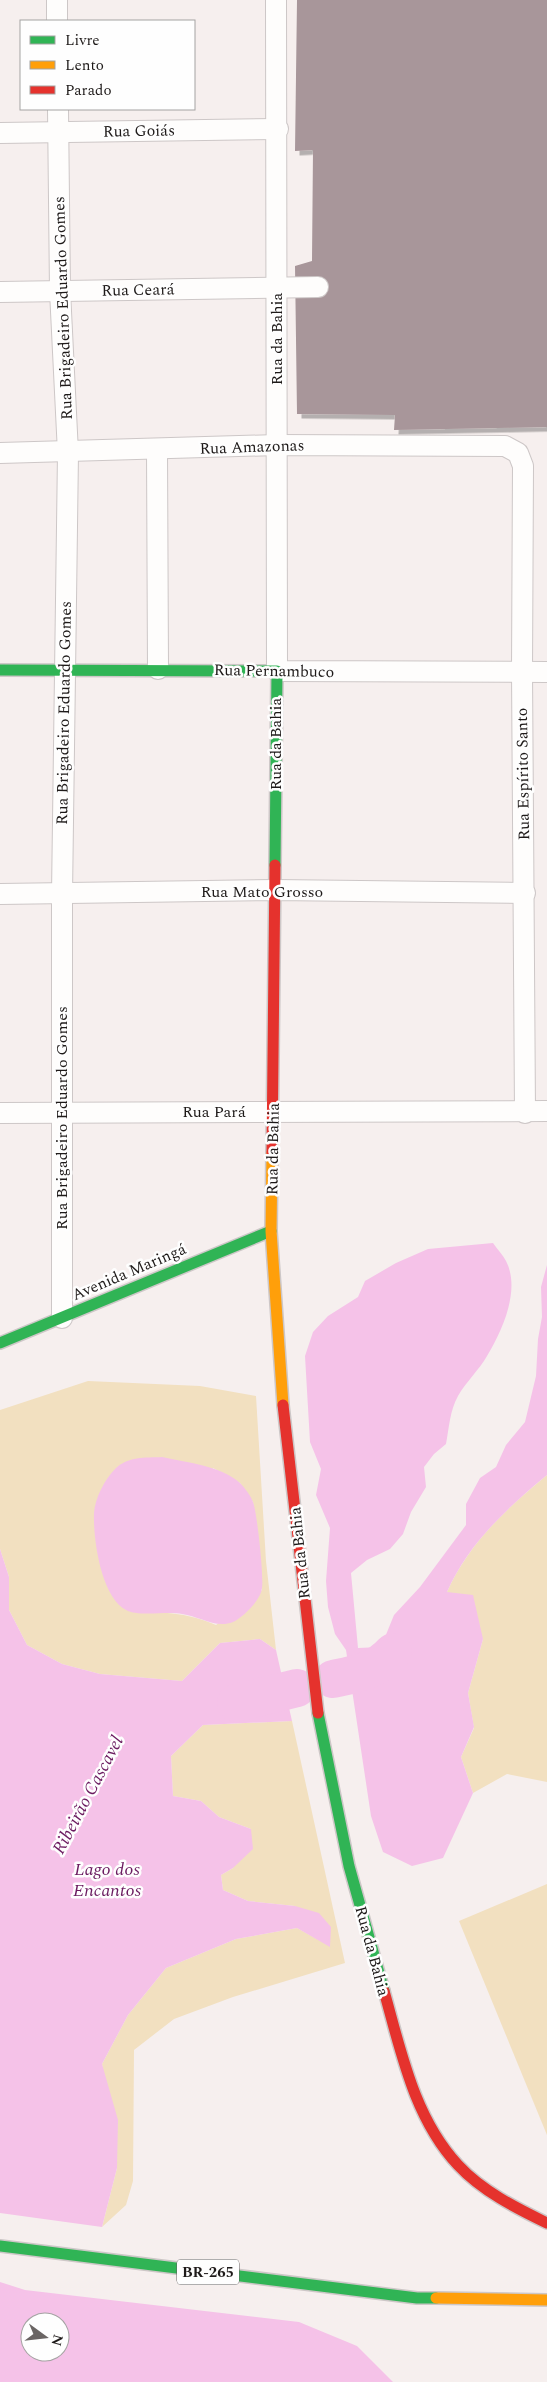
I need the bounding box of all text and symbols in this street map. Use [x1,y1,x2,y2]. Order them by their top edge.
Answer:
legend [20,20,195,110]
text: Livre [65,29,100,52]
text: Lento [65,54,104,77]
text: Parado [65,79,112,102]
street label: Rua Goiás [103,118,175,144]
street label: Rua Brigadeiro Eduardo Gomes [47,196,79,420]
street label: Rua Ceará [101,277,175,303]
street label: Rua da Bahia [265,293,289,385]
street label: Rua Amazonas [199,433,305,461]
street label: Rua Brigadeiro Eduardo Gomes [50,601,78,825]
street label: Rua Pernambuco [214,658,334,684]
street label: Rua da Bahia [264,698,288,790]
street label: Rua Espírito Santo [510,707,536,841]
street label: Rua Mato Grosso [201,880,323,904]
street label: Rua Brigadeiro Eduardo Gomes [50,1006,74,1230]
street label: Rua Pará [182,1100,246,1124]
street label: Rua da Bahia [260,1102,286,1195]
street label: Avenida Maringá [68,1237,190,1307]
street label: Rua da Bahia [283,1506,317,1600]
water label: Ribeirão Cascavel [45,1731,131,1859]
water label: Lago dos Encantos [73,1856,142,1904]
street label: Rua da Bahia [348,1903,396,1999]
road number: BR-265 [177,2260,239,2284]
north arrow [20,2312,70,2362]
text: N [45,2332,69,2348]

